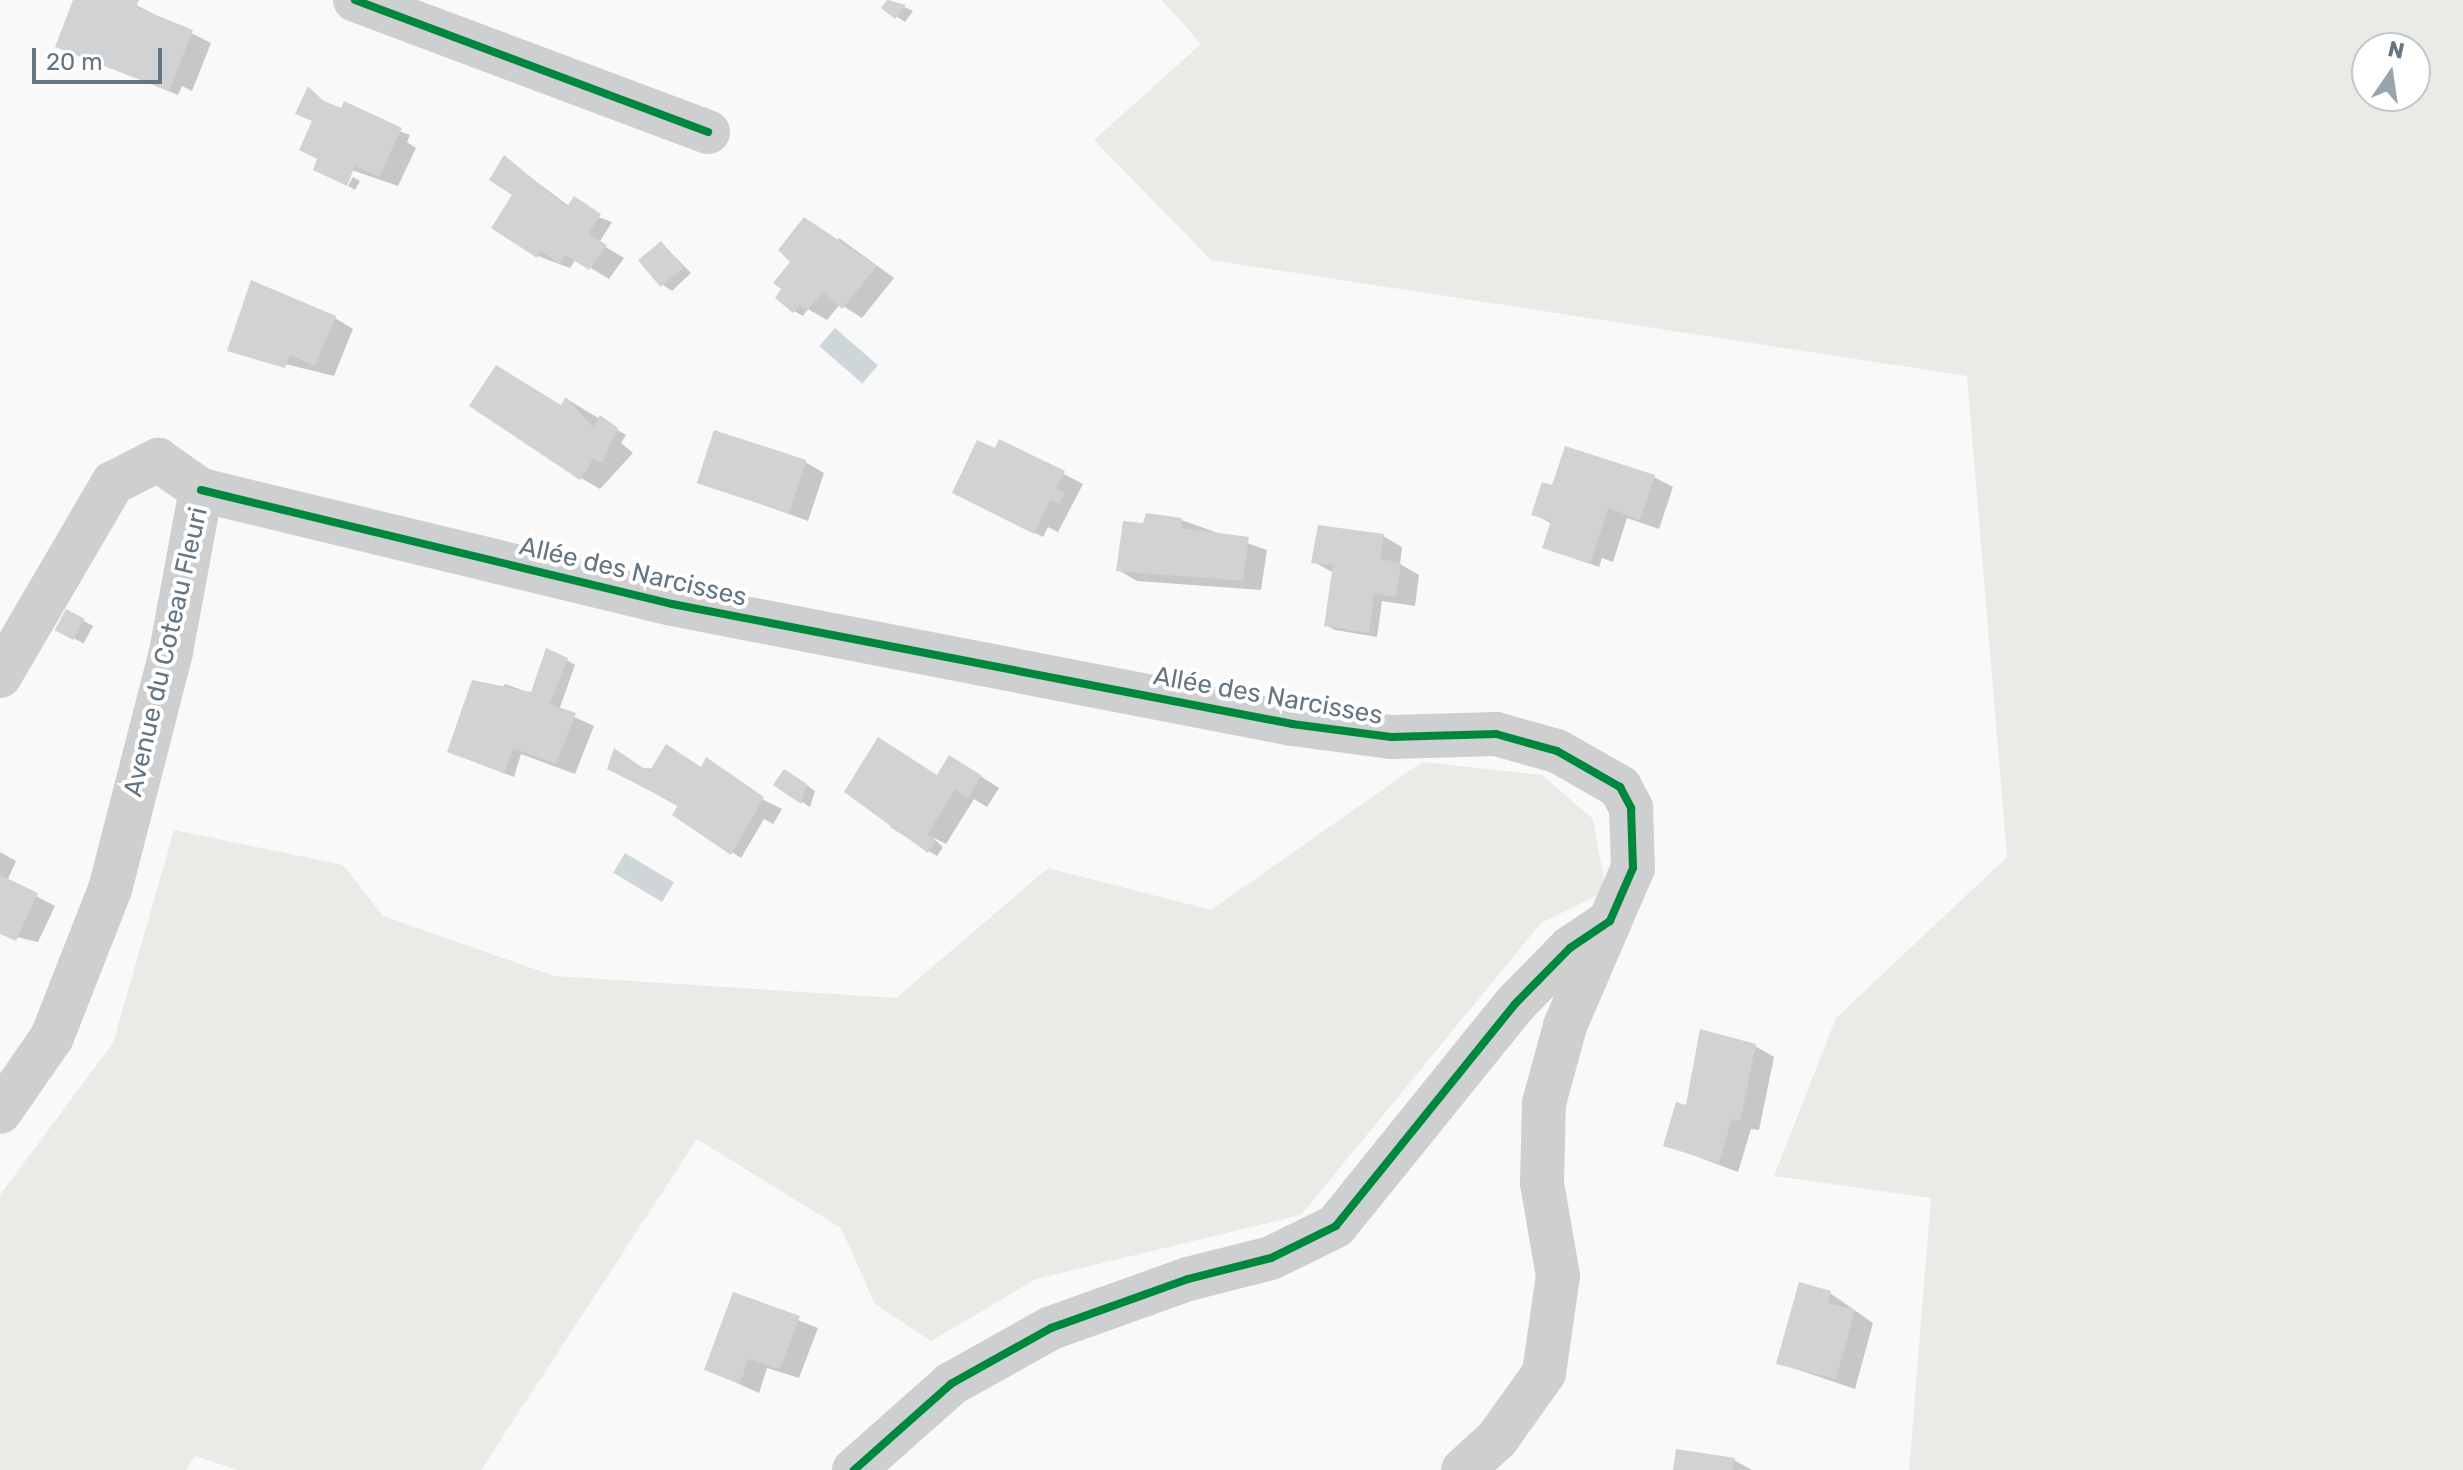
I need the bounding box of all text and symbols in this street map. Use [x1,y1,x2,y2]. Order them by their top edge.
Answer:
scale bar [36,32,166,82]
north arrow [2351,32,2431,112]
text: N [2385,35,2407,65]
text: 20 m [46,48,103,76]
street label: Avenue du Coteau Fleuri [118,504,214,800]
street label: Allée des Narcisses [516,531,750,613]
street label: Allée des Narcisses [1151,660,1385,732]

